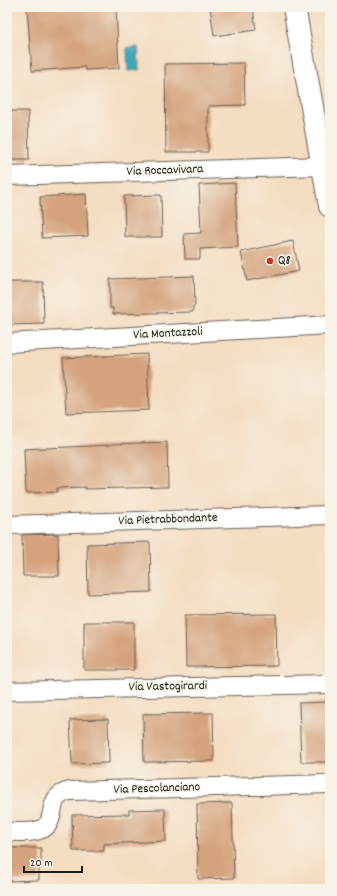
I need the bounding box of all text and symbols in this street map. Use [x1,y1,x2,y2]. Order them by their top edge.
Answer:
street label: Via Roccavivara [126,160,205,182]
place label: Q8 [278,252,291,271]
marker: Q8 [265,256,275,266]
street label: Via Montazzoli [133,323,204,345]
street label: Via Pietrabbondante [118,509,218,531]
street label: Via Vastogirardi [129,677,208,697]
street label: Via Pescolanciano [113,778,201,800]
scale bar [24,848,82,874]
text: 20 m [30,855,53,872]

